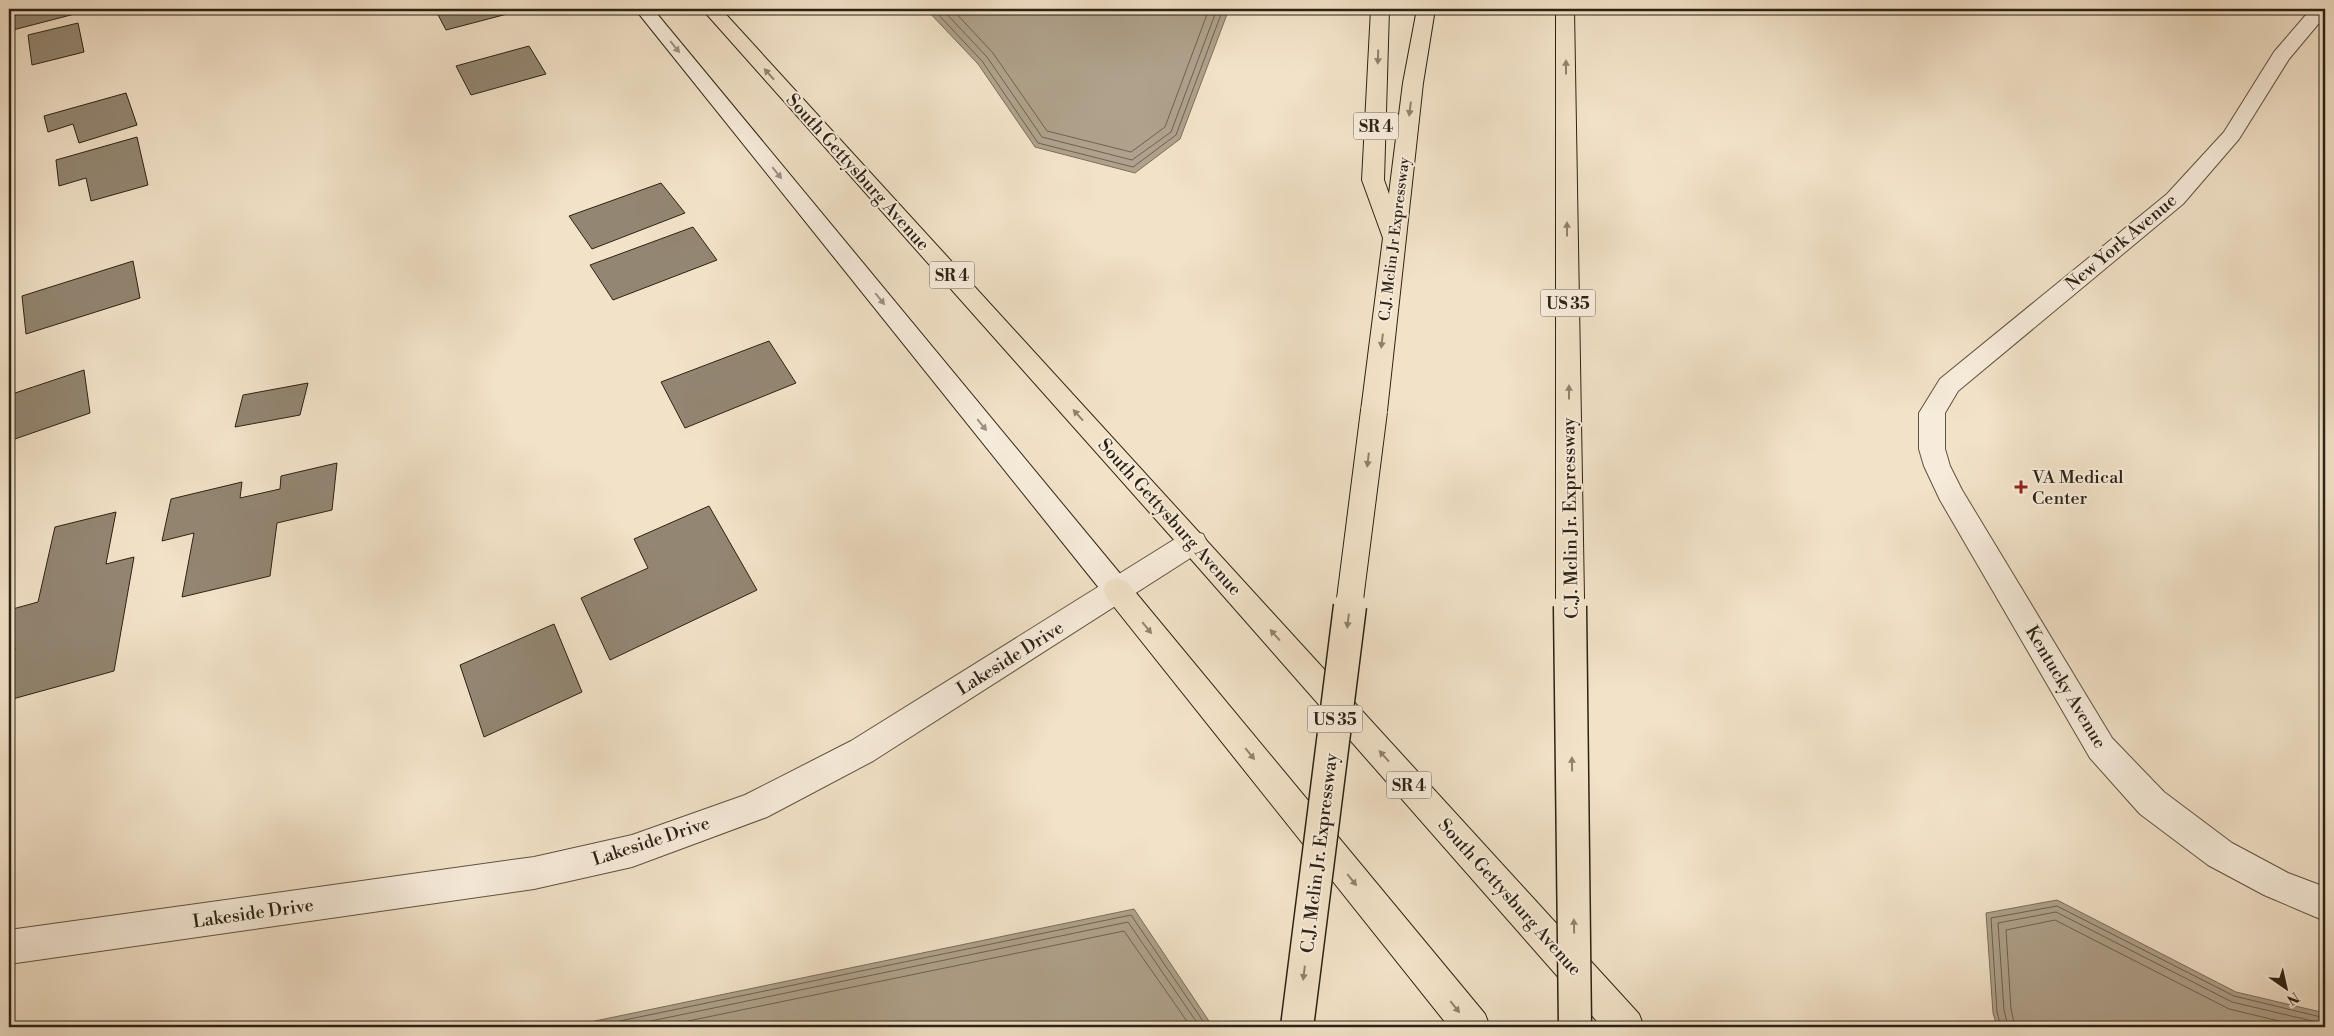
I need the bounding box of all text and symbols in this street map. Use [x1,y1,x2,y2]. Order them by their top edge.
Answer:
one-way arrow [669,40,680,53]
one-way arrow [1374,50,1382,66]
one-way arrow [1562,58,1570,74]
one-way arrow [764,67,775,80]
street label: South Gettysburg Avenue [781,89,934,256]
one-way arrow [1406,101,1414,117]
road number: SR 4 [1354,112,1398,140]
street label: C.J. Mclin Jr Expressway [1375,155,1414,322]
one-way arrow [772,166,783,179]
street label: New York Avenue [2061,189,2182,296]
one-way arrow [1563,221,1571,237]
road number: SR 4 [930,262,974,288]
road number: US 35 [1540,290,1596,316]
one-way arrow [874,292,885,305]
one-way arrow [1378,334,1386,350]
one-way arrow [1564,383,1572,399]
one-way arrow [1072,409,1084,421]
street label: C.J. Mclin Jr. Expressway [1557,417,1584,619]
one-way arrow [977,418,988,431]
street label: South Gettysburg Avenue [1093,434,1246,601]
one-way arrow [1364,452,1372,468]
place label: VA Medical Center [2031,466,2124,510]
marker: VA Medical Center [2014,480,2028,494]
one-way arrow [1344,613,1352,629]
street label: Lakeside Drive [952,616,1068,701]
one-way arrow [1142,621,1153,634]
street label: Kentucky Avenue [2020,622,2111,753]
one-way arrow [1270,628,1281,641]
road number: US 35 [1308,706,1362,732]
one-way arrow [1244,748,1255,761]
one-way arrow [1378,749,1389,762]
street label: C.J. Mclin Jr. Expressway [1296,751,1343,954]
one-way arrow [1568,755,1576,771]
road number: SR 4 [1386,772,1432,798]
street label: Lakeside Drive [590,812,713,871]
street label: South Gettysburg Avenue [1433,814,1586,981]
one-way arrow [1347,874,1358,887]
street label: Lakeside Drive [191,894,315,933]
one-way arrow [1570,918,1578,934]
north arrow [2262,964,2312,1014]
one-way arrow [1299,965,1307,981]
text: N [2283,987,2302,1009]
one-way arrow [1449,1000,1460,1013]

